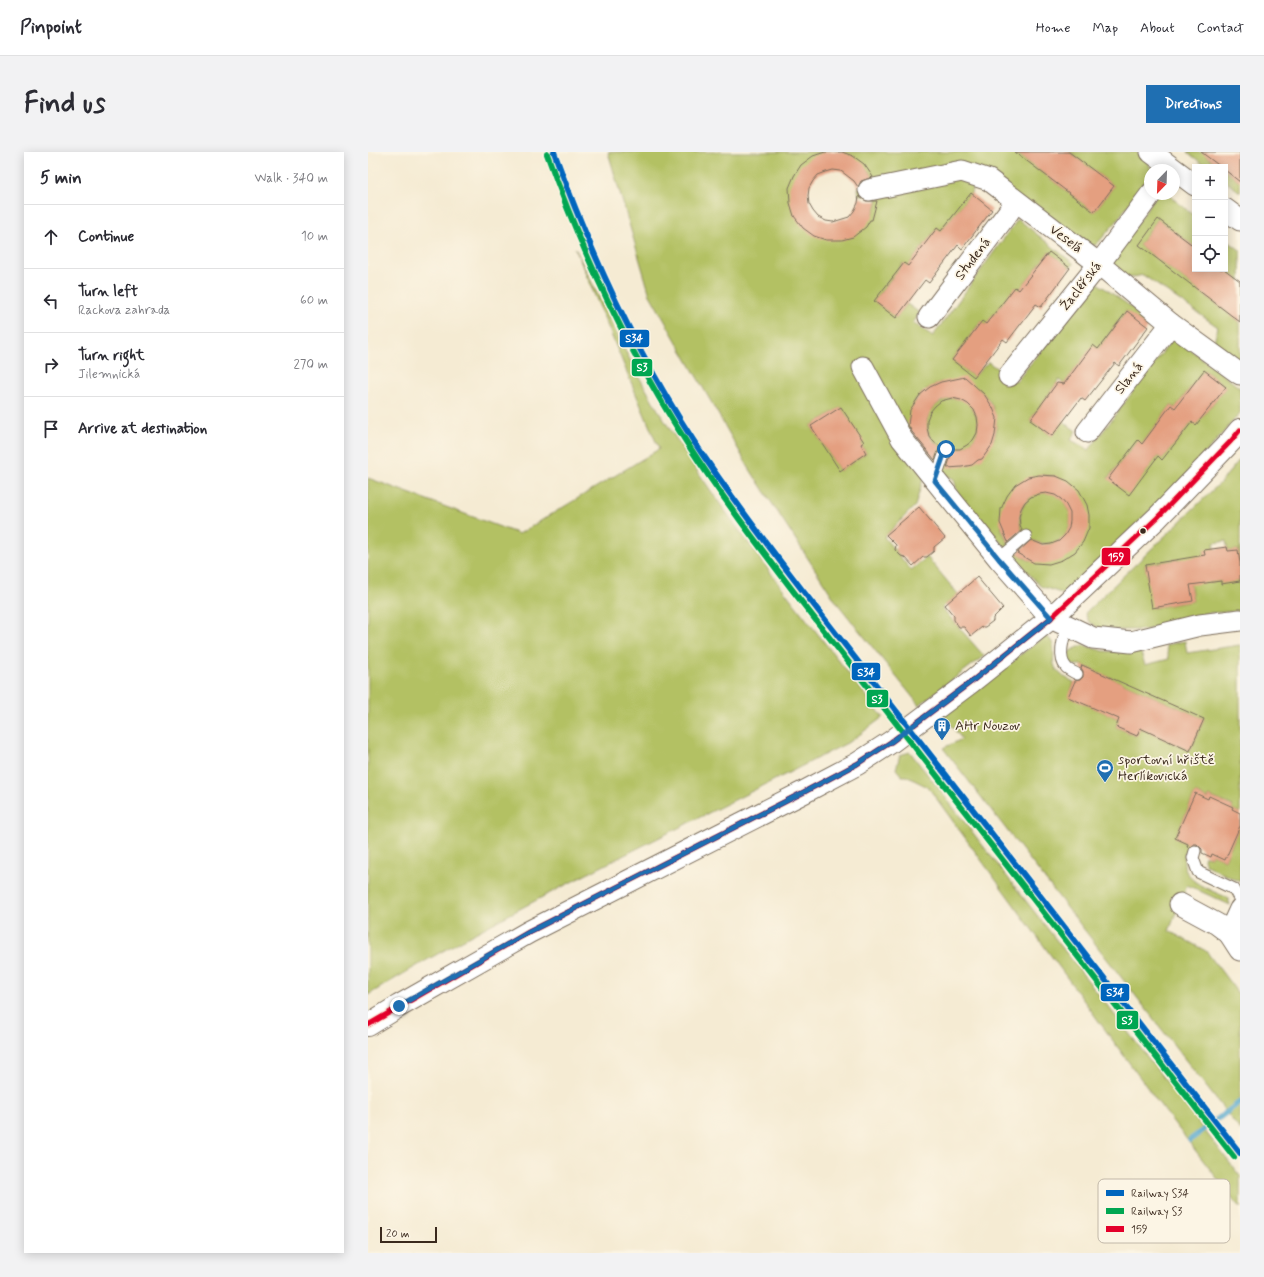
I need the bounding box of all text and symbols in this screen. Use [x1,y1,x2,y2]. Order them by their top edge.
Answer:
text: Pinpoint [20,15,82,40]
text: Home [1036,19,1070,37]
text: Map [1092,19,1118,37]
text: About [1140,19,1175,37]
text: Contact [1197,19,1244,37]
button: Directions [1146,85,1240,123]
text: Find us [24,86,105,123]
north arrow [1144,164,1180,200]
map controls [1192,164,1228,272]
button: + [1192,164,1228,200]
text: 5 min [40,167,82,189]
text: Walk · 340 m [254,170,328,187]
button: − [1192,200,1228,236]
street label: Veselá [1046,221,1086,257]
icon: ahead [40,226,62,248]
text: Continue [78,227,134,247]
text: 10 m [301,228,328,245]
street label: Studená [951,234,995,284]
button: locate [1192,236,1228,272]
street label: Žacléřská [1056,258,1106,314]
text: Turn left [78,282,138,302]
icon: left [40,290,62,312]
text: 60 m [300,292,328,309]
text: Rackova zahrada [78,302,170,319]
line badge: S34 [619,329,650,348]
text: S34 [625,332,643,346]
text: Turn right [78,346,145,366]
icon: right [40,354,62,376]
text: 270 m [293,356,328,373]
line badge: S3 [631,358,653,377]
street label: Slaná [1111,358,1147,398]
text: S3 [636,361,648,375]
text: Jilemnická [78,366,140,383]
icon: arrive [40,418,62,440]
text: Arrive at destination [78,419,207,439]
route start [937,440,955,458]
unlabelled marker [1138,526,1148,536]
line badge: 159 [1101,547,1131,566]
text: 159 [1108,551,1124,565]
line badge: S34 [851,662,881,681]
text: S34 [857,666,875,680]
line badge: S3 [866,689,889,708]
text: S3 [871,693,883,707]
building icon: AHr Nouzov [932,716,952,741]
place label: AHr Nouzov [955,717,1020,735]
place label: sportovní hřiště Herlíkovická [1118,751,1215,785]
sports icon: sportovní hřiště Herlíkovická [1095,758,1115,783]
line badge: S34 [1100,983,1130,1002]
text: S34 [1106,986,1124,1000]
route end [390,997,408,1015]
line badge: S3 [1116,1010,1139,1030]
text: S3 [1121,1014,1133,1028]
legend [1098,1179,1230,1243]
text: Railway S34 [1131,1187,1189,1201]
text: Railway S3 [1131,1205,1182,1219]
text: 159 [1131,1223,1148,1237]
scale bar [380,1225,437,1244]
text: 20 m [386,1227,409,1241]

